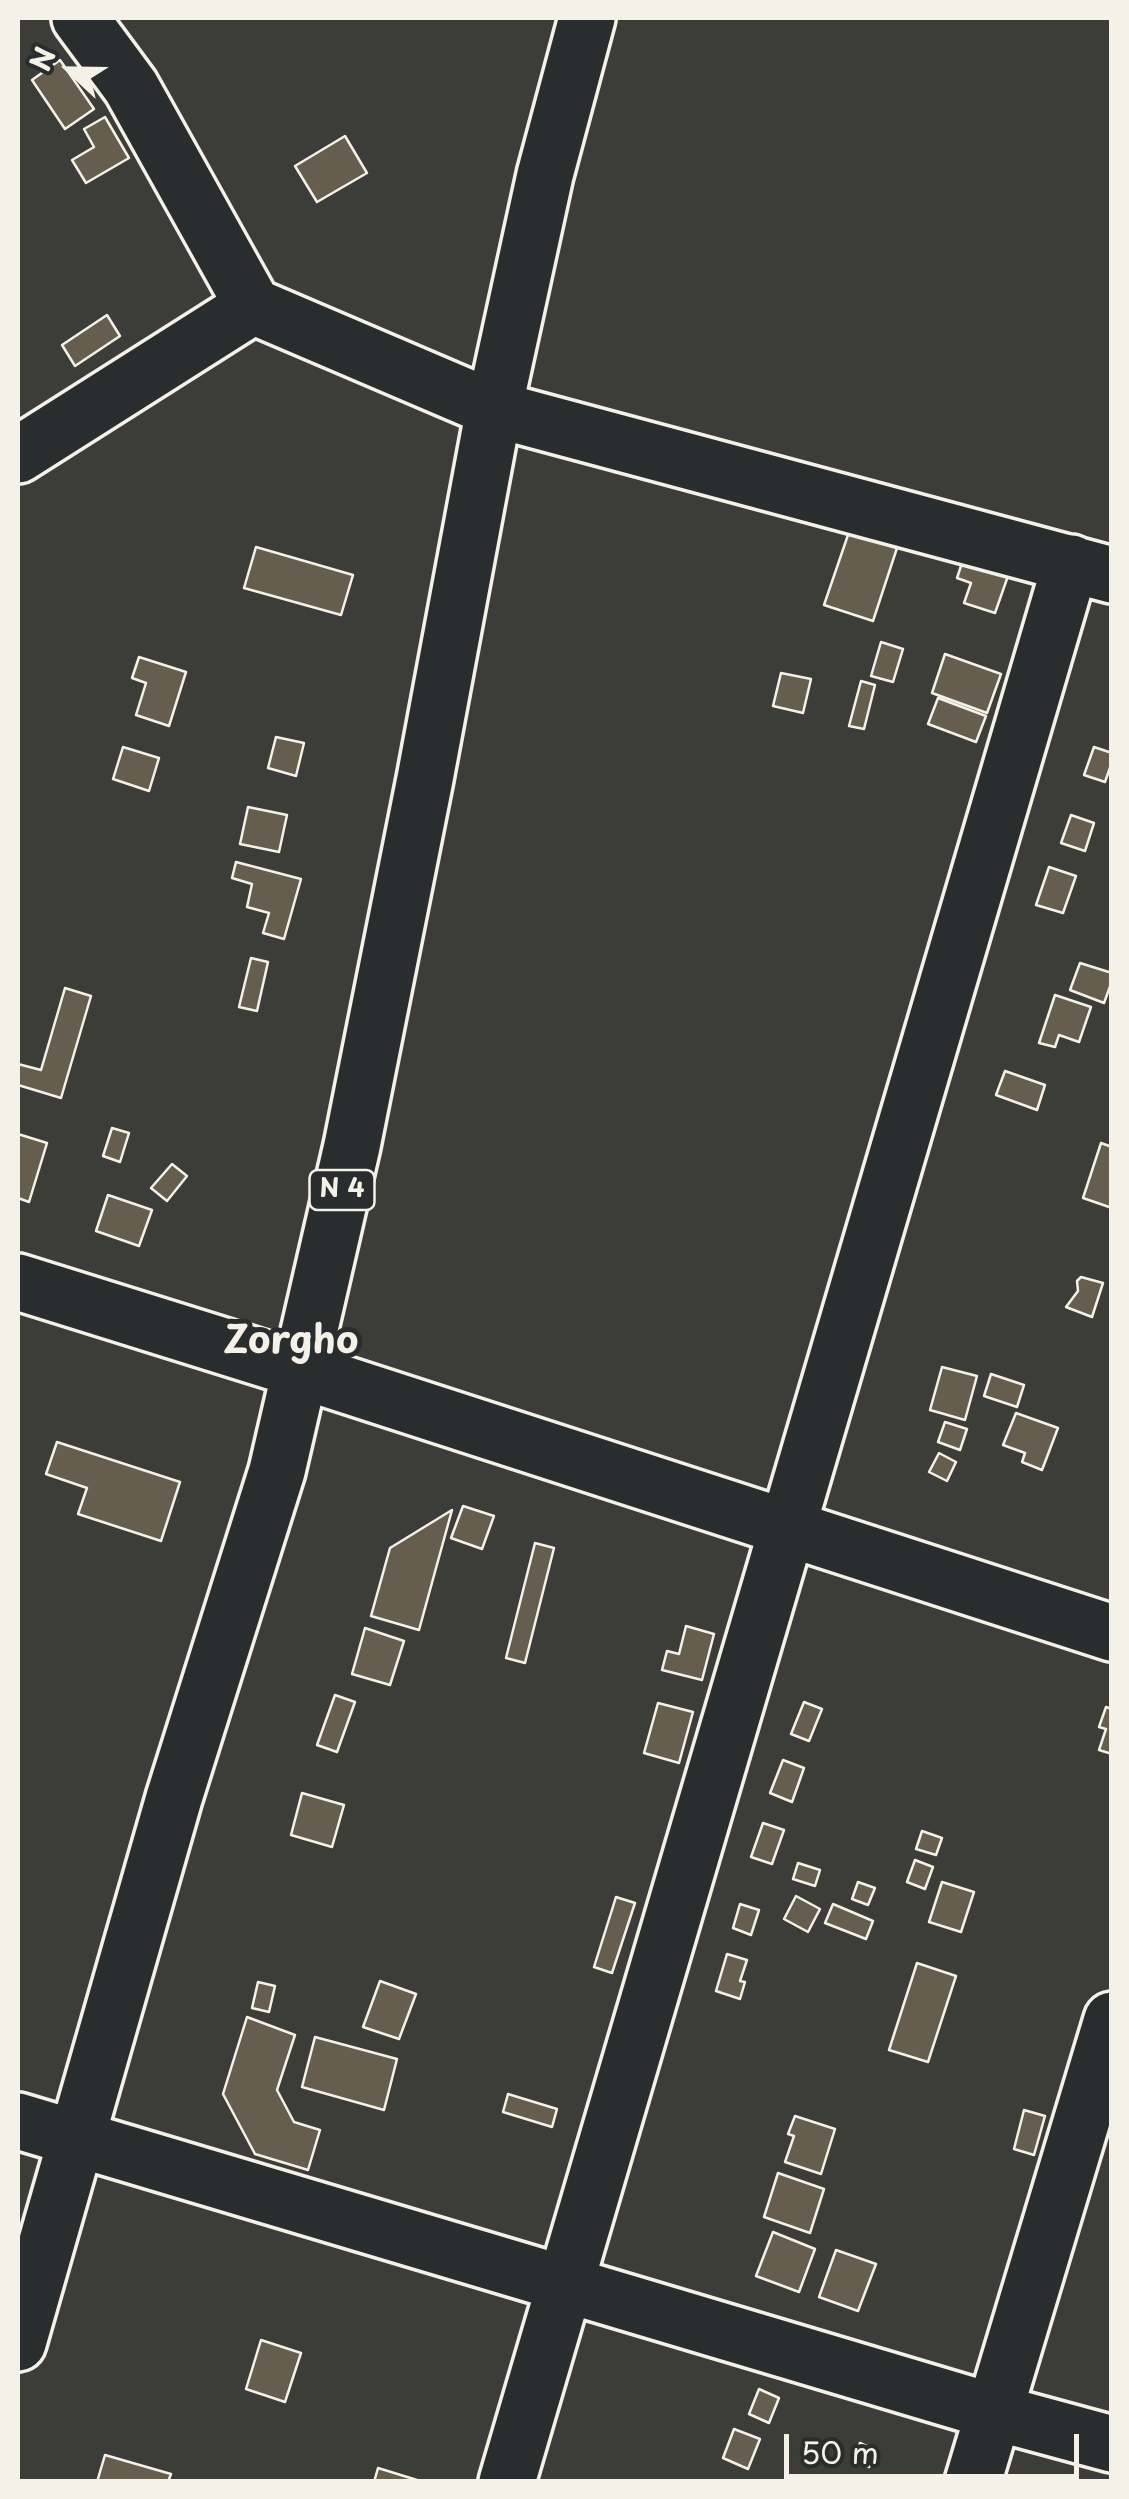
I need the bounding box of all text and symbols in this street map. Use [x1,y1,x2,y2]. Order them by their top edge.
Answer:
north arrow [20,20,120,120]
text: N [18,40,66,77]
road number: N 4 [310,1170,374,1210]
district label: Zorgho [224,1320,358,1366]
scale bar [789,2414,1084,2476]
text: 50 m [801,2429,879,2474]

